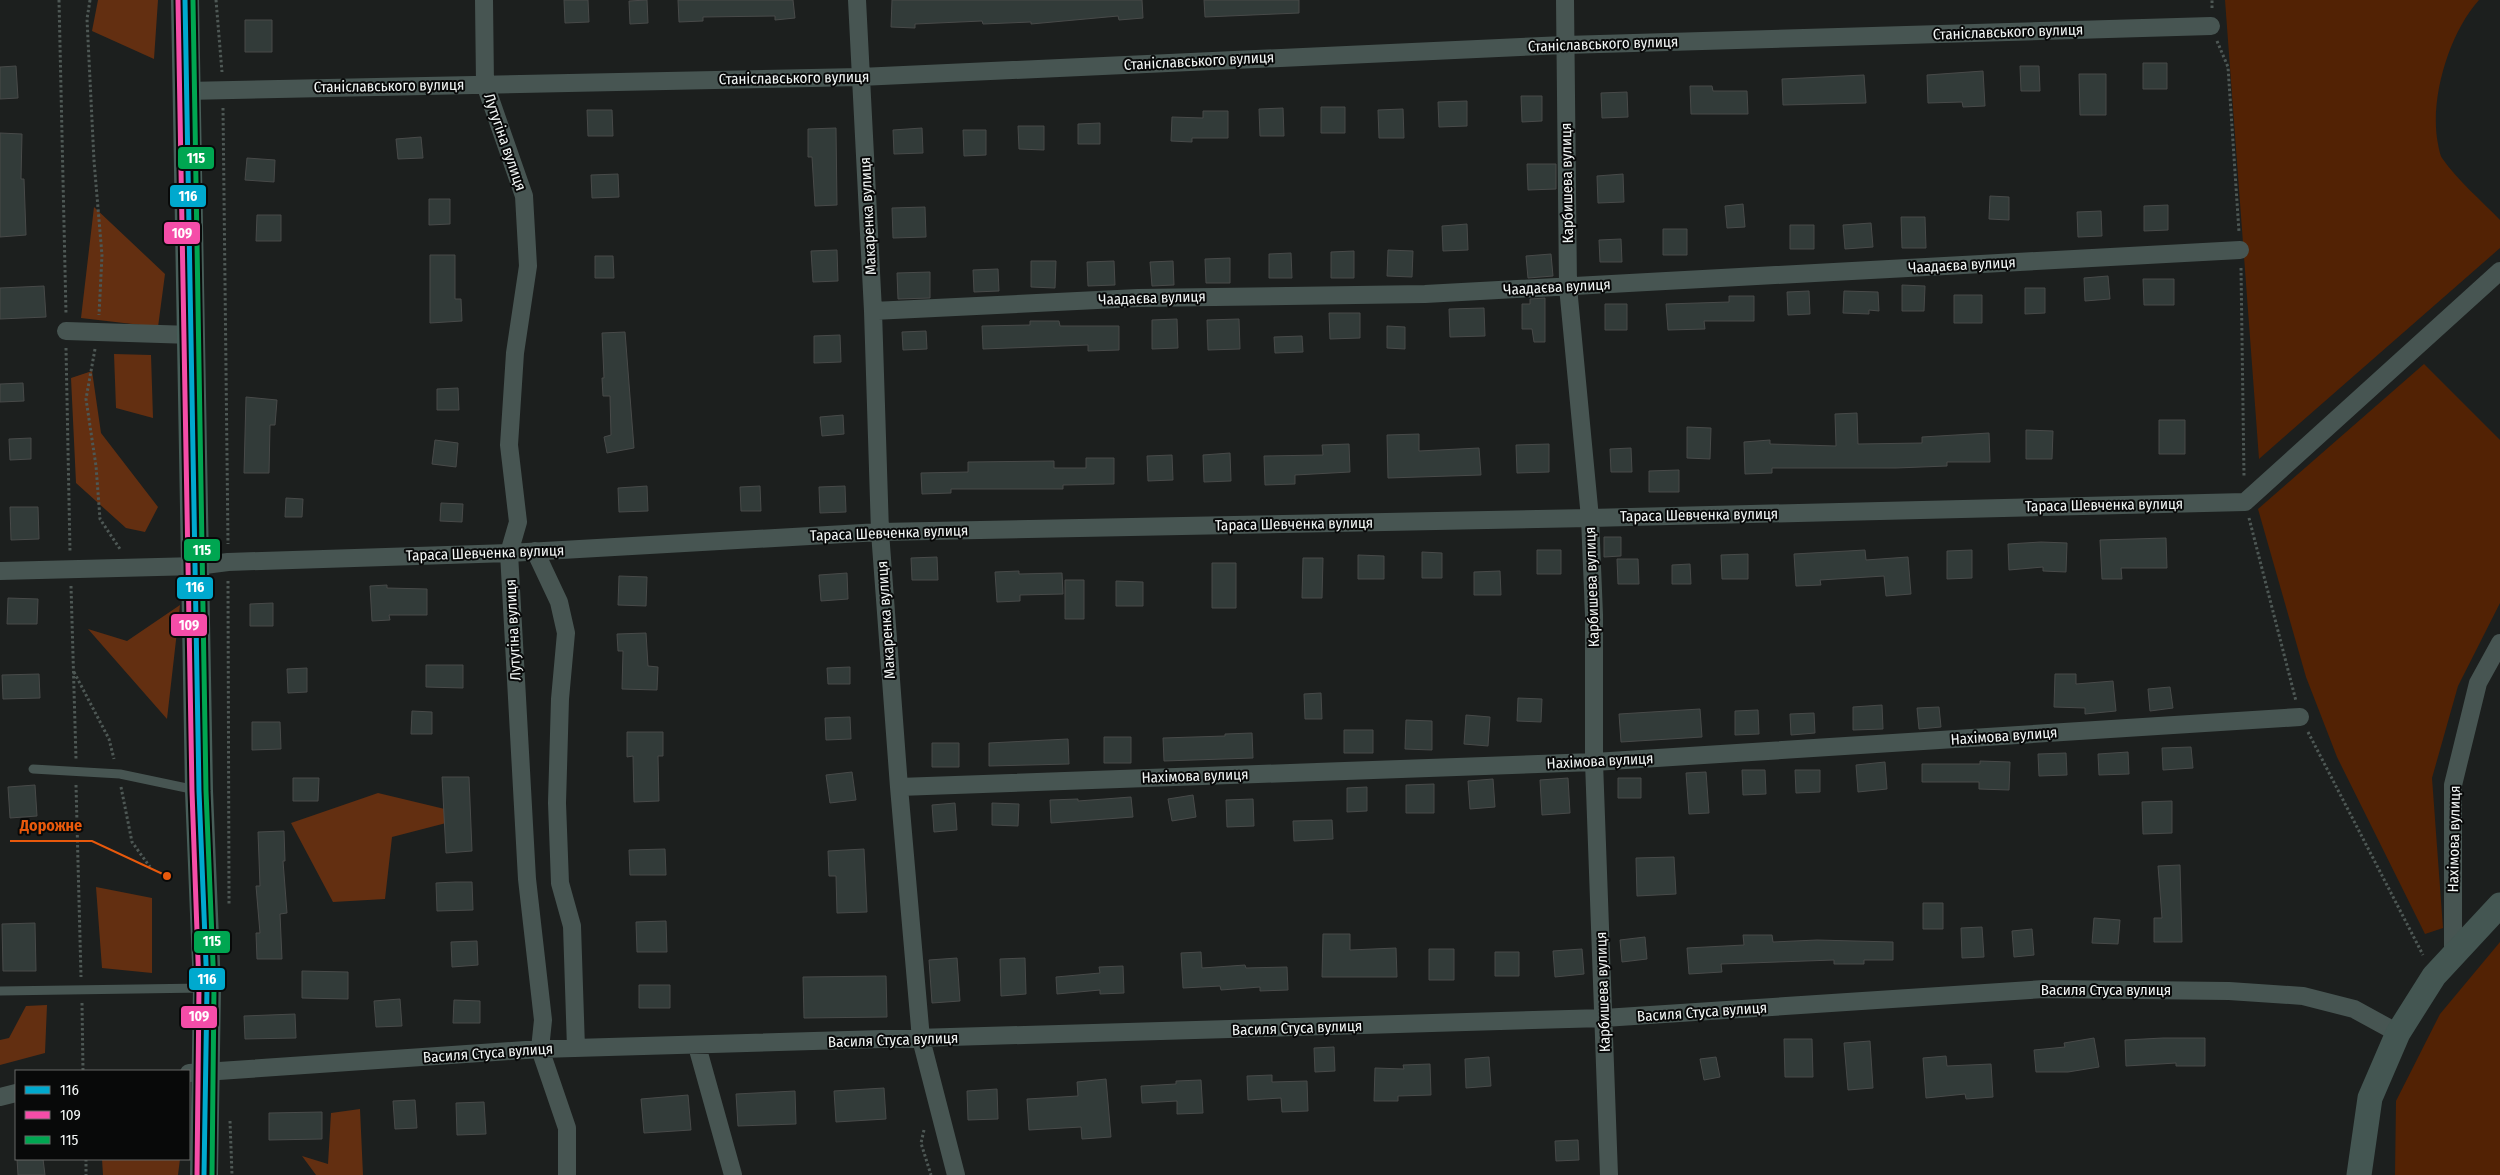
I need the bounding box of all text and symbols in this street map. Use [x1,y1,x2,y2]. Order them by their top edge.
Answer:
street label: Станіславського вулиця [1932,20,2084,44]
street label: Станіславського вулиця [1527,32,1679,56]
street label: Станіславського вулиця [1123,48,1275,74]
street label: Станіславського вулиця [719,68,869,88]
street label: Станіславського вулиця [314,76,464,96]
street label: Лутугіна вулиця [480,91,530,193]
street label: Карбишева вулиця [1557,123,1577,243]
line badge: 115 [177,146,215,170]
text: 115 [187,150,205,167]
street label: Макаренка вулиця [856,156,880,276]
line badge: 116 [169,184,207,208]
text: 116 [179,188,197,205]
line badge: 109 [163,221,201,245]
text: 109 [172,225,192,242]
street label: Чаадаєва вулиця [1908,253,2016,277]
street label: Чаадаєва вулиця [1503,275,1611,299]
street label: Чаадаєва вулиця [1098,287,1206,309]
street label: Тараса Шевченка вулиця [2025,495,2183,515]
street label: Тараса Шевченка вулиця [1620,505,1778,525]
street label: Тараса Шевченка вулиця [1215,514,1373,534]
street label: Тараса Шевченка вулиця [810,521,968,545]
street label: Карбишева вулиця [1581,526,1603,648]
line badge: 115 [183,538,221,562]
street label: Тараса Шевченка вулиця [406,541,564,565]
text: 115 [193,542,211,559]
street label: Макаренка вулиця [873,560,899,680]
line badge: 116 [176,576,214,600]
text: 116 [186,579,204,596]
street label: Лутугіна вулиця [501,579,525,681]
line badge: 109 [170,613,208,637]
text: 109 [179,617,199,634]
street label: Нахімова вулиця [1950,723,2058,749]
street label: Нахімова вулиця [1546,749,1654,773]
street label: Нахімова вулиця [1141,765,1249,787]
street label: Нахімова вулиця [2444,785,2464,893]
callout: Дорожне [10,810,92,841]
text: Дорожне [19,816,82,835]
line badge: 115 [193,930,231,954]
street label: Карбишева вулиця [1592,931,1614,1053]
text: 115 [203,933,221,950]
line badge: 116 [188,967,226,991]
text: 116 [198,971,216,988]
street label: Василя Стуса вулиця [2041,981,2171,999]
street label: Василя Стуса вулиця [1636,998,1768,1026]
line badge: 109 [180,1005,218,1029]
text: 109 [189,1008,209,1025]
street label: Василя Стуса вулиця [1232,1017,1362,1039]
street label: Василя Стуса вулиця [828,1029,958,1051]
street label: Василя Стуса вулиця [422,1039,554,1067]
legend [15,1070,190,1160]
text: 116 [60,1081,79,1099]
text: 109 [60,1106,81,1124]
text: 115 [60,1131,78,1149]

